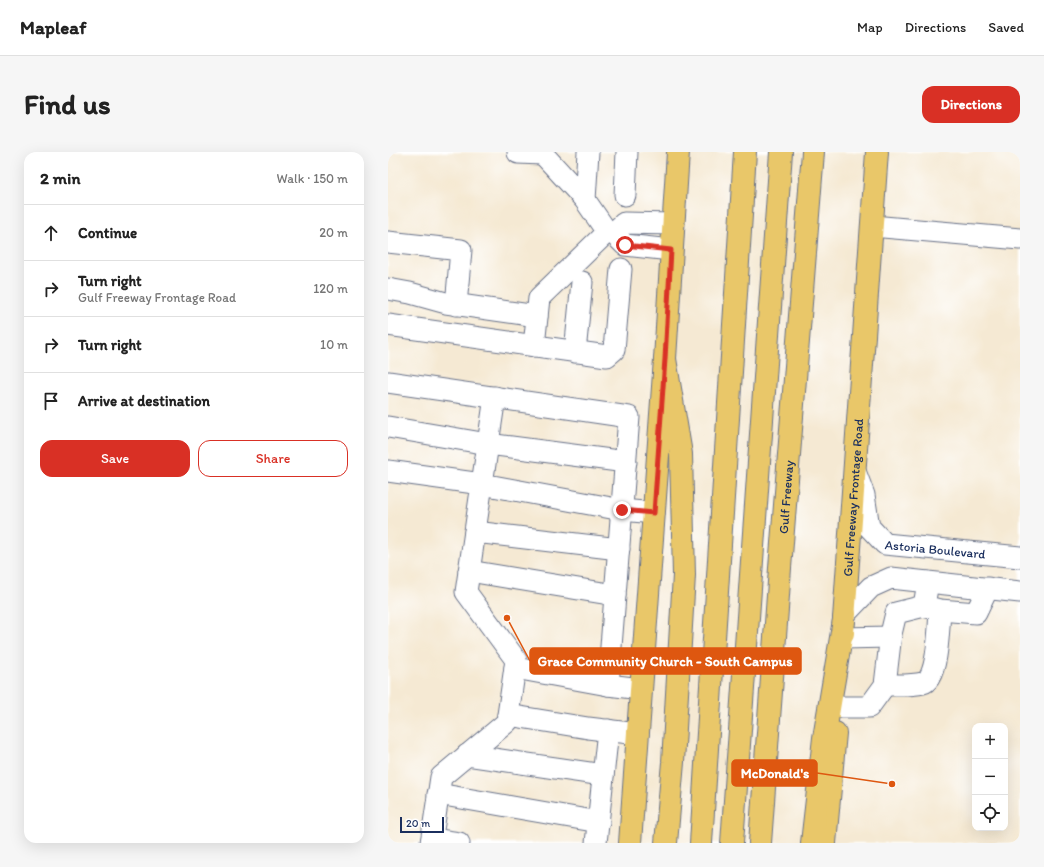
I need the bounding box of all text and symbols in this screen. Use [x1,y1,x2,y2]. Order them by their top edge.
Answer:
text: Mapleaf [20,16,86,39]
text: Map [857,19,883,36]
text: Directions [905,19,966,36]
text: Saved [988,19,1024,36]
button: Directions [922,86,1020,123]
text: Find us [24,87,111,121]
text: 2 min [40,168,80,188]
text: Walk · 150 m [277,171,348,186]
icon: ahead [40,222,62,244]
text: Continue [78,224,137,242]
text: 20 m [319,225,348,240]
route start [616,236,634,254]
text: Turn right [78,272,142,290]
icon: right [40,278,62,300]
text: 120 m [313,281,348,296]
text: Gulf Freeway Frontage Road [78,290,236,305]
icon: right [40,334,62,356]
text: Turn right [78,336,142,354]
text: 10 m [320,337,348,352]
icon: arrive [40,390,62,412]
text: Arrive at destination [78,392,210,410]
street label: Gulf Freeway Frontage Road [840,418,866,577]
button: Save [40,440,190,477]
button: Share [198,440,348,477]
street label: Gulf Freeway [775,460,796,534]
route end [613,501,631,519]
street label: Astoria Boulevard [884,537,986,561]
callout: Grace Community Church - South Campus [530,648,801,674]
text: Grace Community Church - South Campus [538,653,792,670]
map controls [972,723,1008,831]
button: + [972,723,1008,759]
button: − [972,759,1008,795]
callout: McDonald's [732,760,817,786]
text: McDonald's [741,765,809,782]
button: locate [972,795,1008,831]
scale bar [400,815,444,834]
text: 20 m [406,817,430,830]

